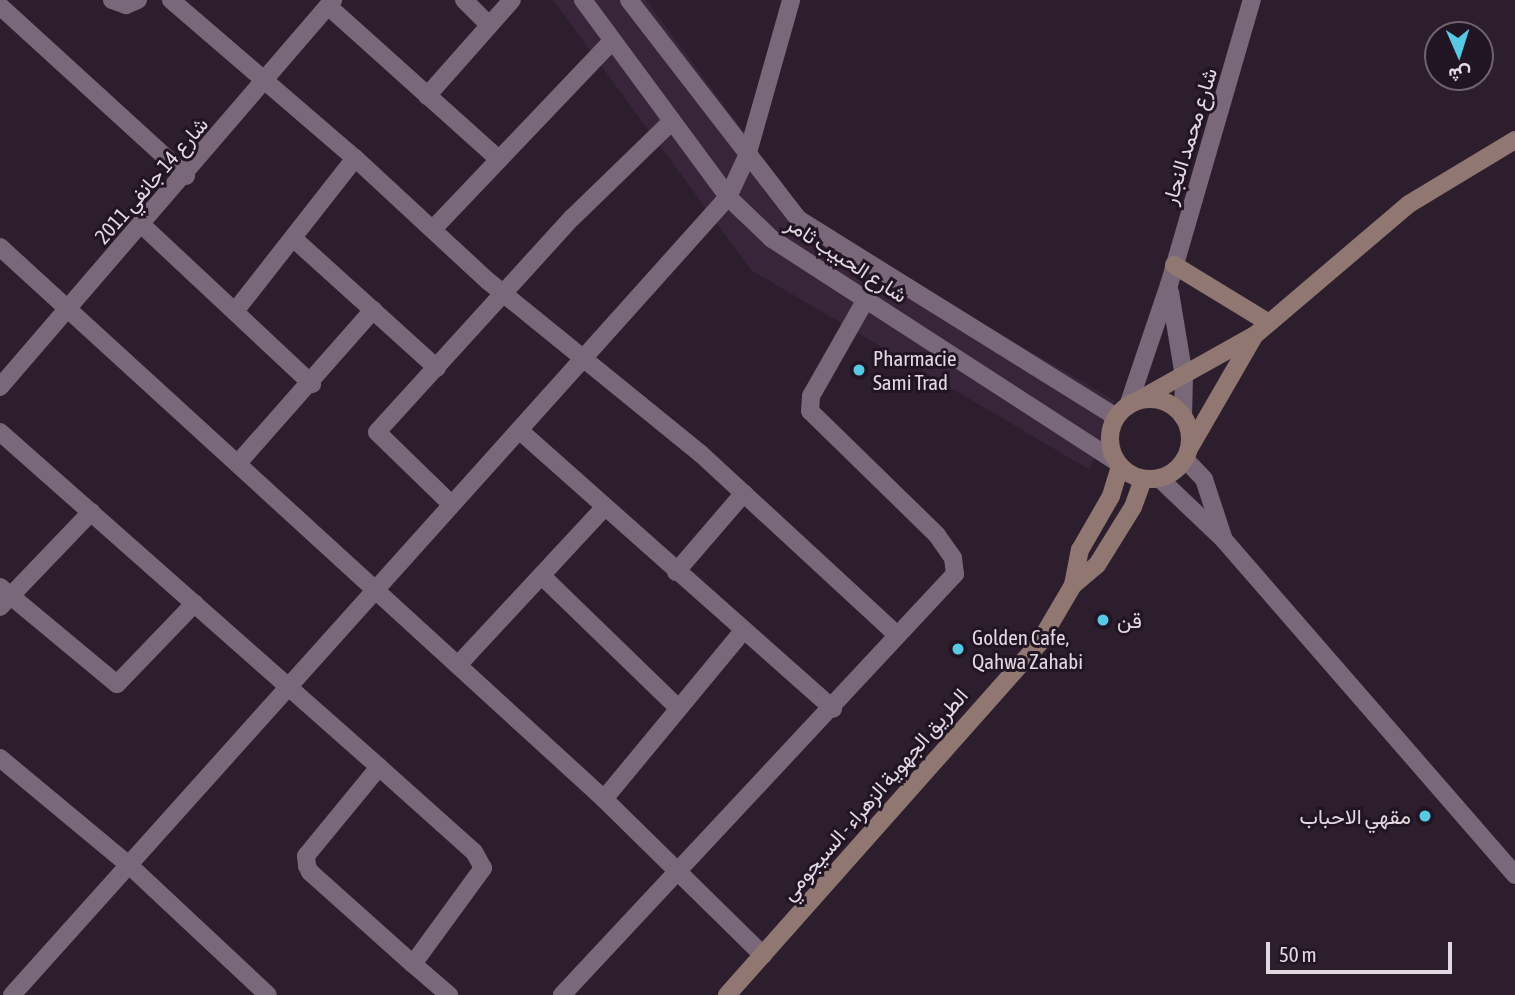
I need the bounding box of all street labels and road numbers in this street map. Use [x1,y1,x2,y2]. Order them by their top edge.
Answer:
street label: شارع محمد النجار [1156,65,1222,207]
street label: شارع 14 جانفي 2011 [89,111,213,249]
street label: شارع الحبيب ثامر [782,210,912,308]
street label: الطريق الجهوية الزهراء - السيجومي [775,683,973,905]

